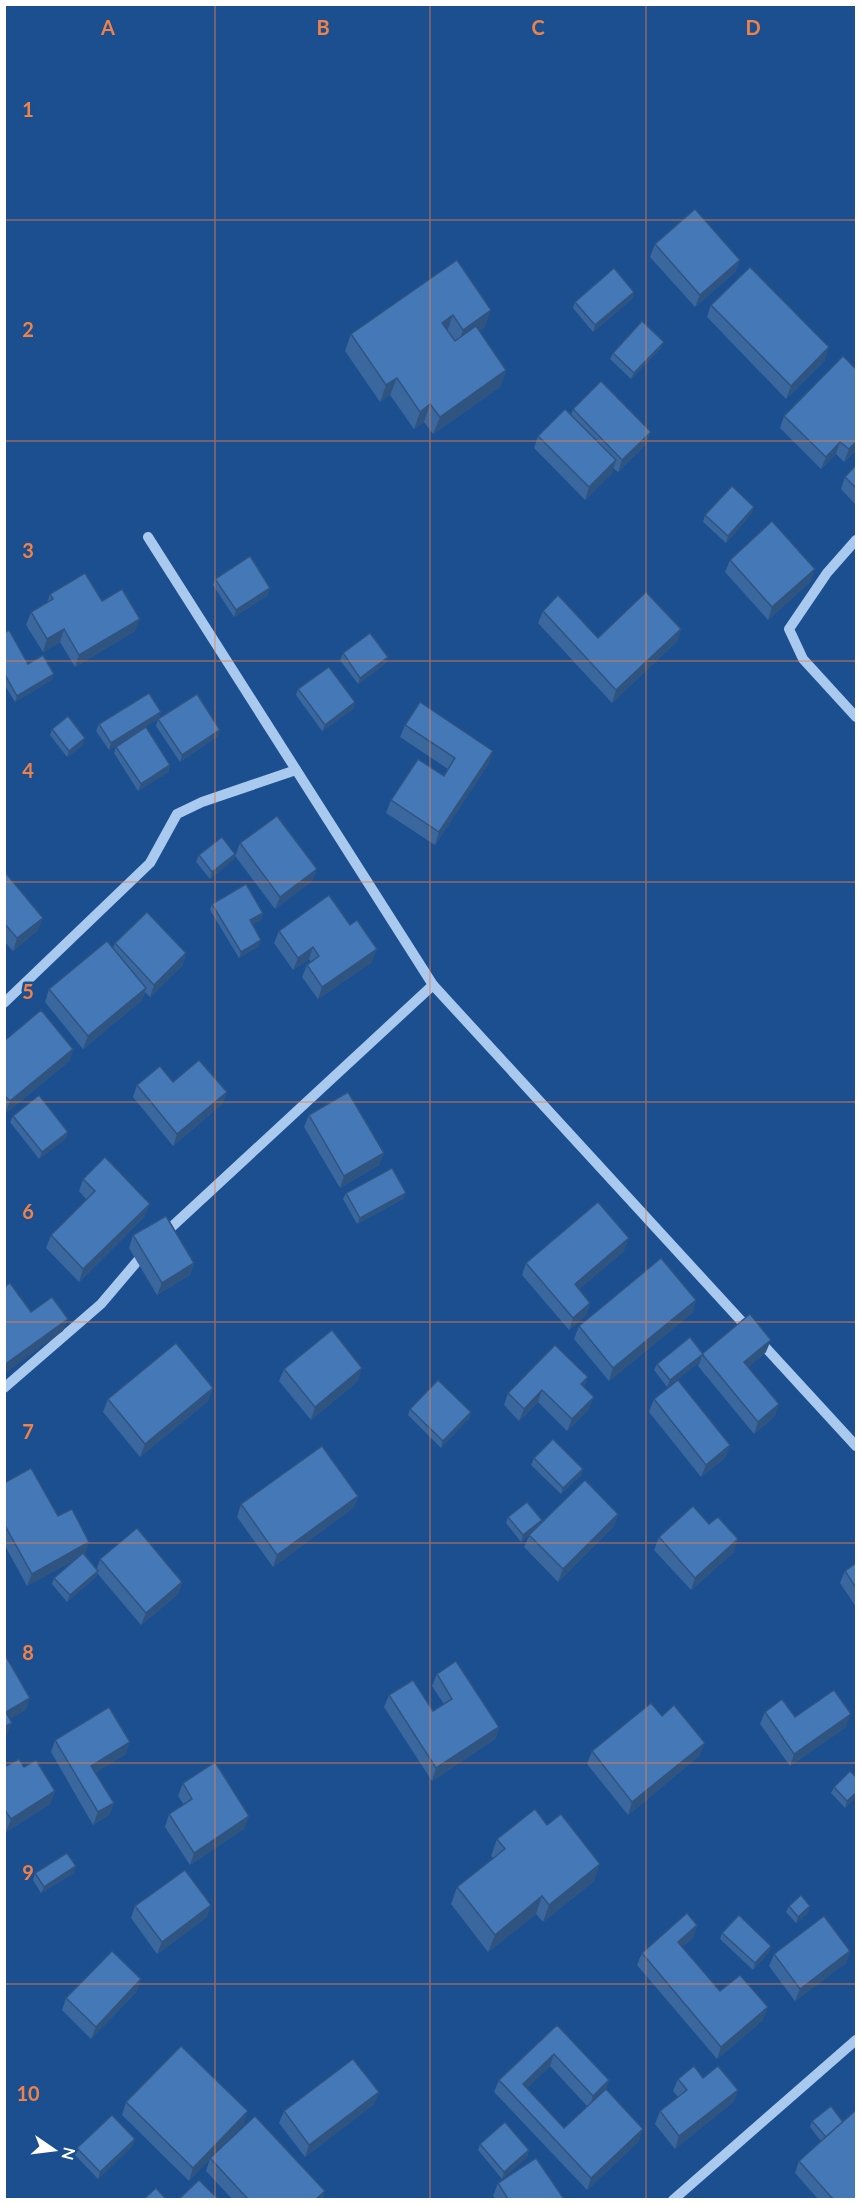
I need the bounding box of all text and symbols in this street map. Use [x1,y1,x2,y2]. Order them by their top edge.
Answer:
text: A [100,15,115,39]
text: B [316,15,330,39]
text: C [531,15,545,39]
text: D [745,15,761,39]
text: 1 [22,97,34,121]
text: 2 [22,317,34,341]
text: 3 [22,538,34,562]
text: 4 [22,758,34,782]
text: 5 [22,979,34,1003]
text: 6 [22,1199,34,1223]
text: 7 [22,1419,34,1443]
text: 8 [22,1640,34,1664]
text: 9 [22,1860,34,1884]
text: 10 [16,2081,40,2105]
north arrow [24,2120,84,2180]
text: N [58,2145,80,2162]

